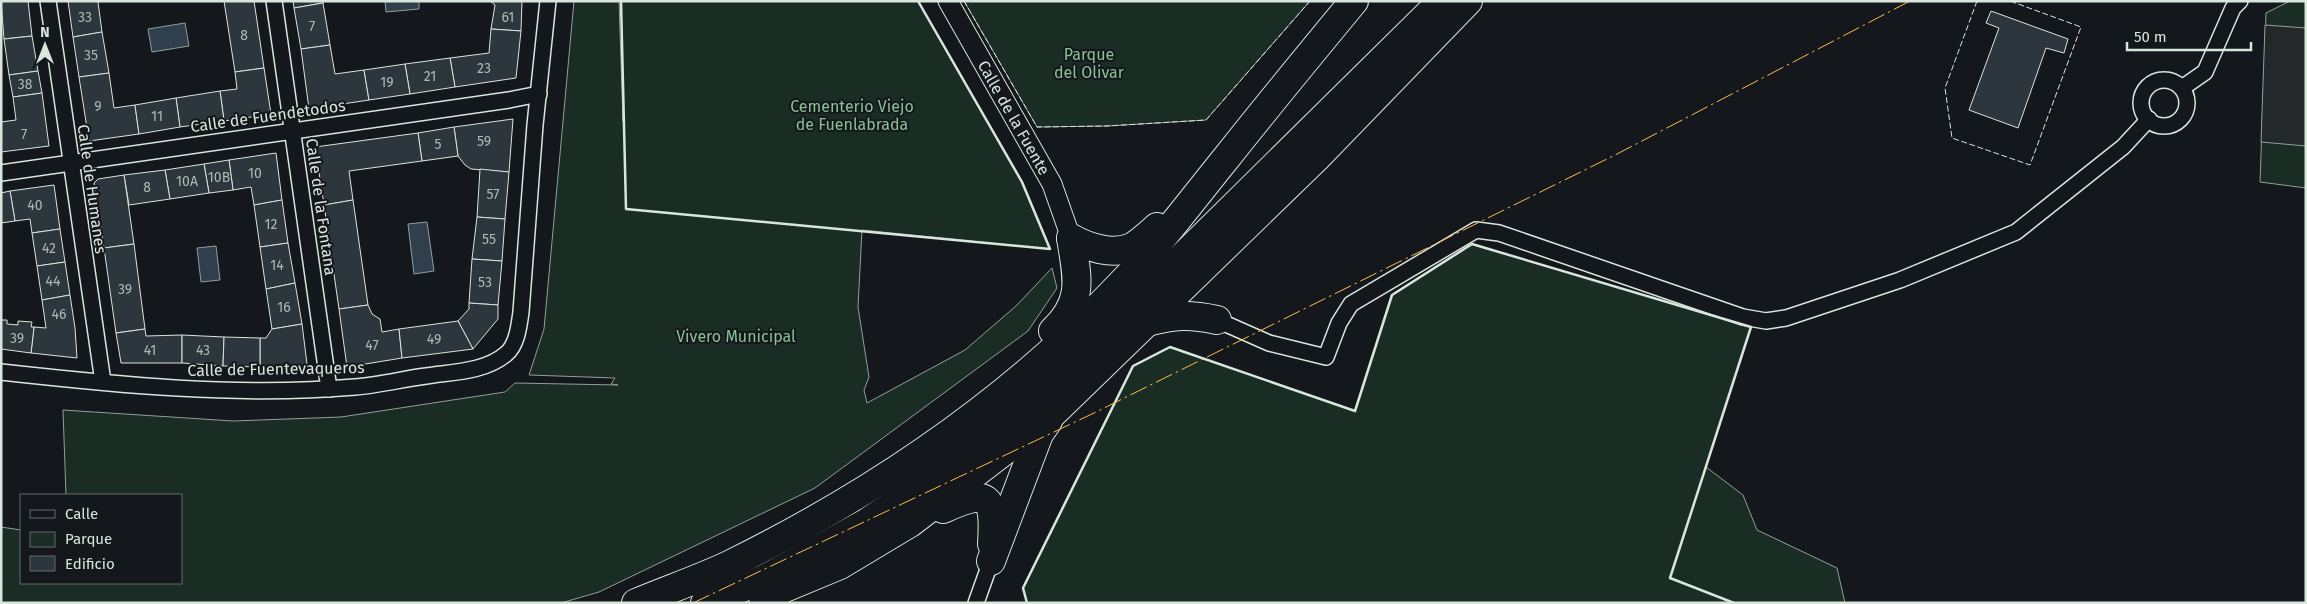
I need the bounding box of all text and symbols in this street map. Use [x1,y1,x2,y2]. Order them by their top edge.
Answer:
house number: 33 [78,9,92,26]
house number: 61 [502,9,514,26]
house number: 7 [309,18,315,35]
north arrow [20,20,70,70]
scale bar [2127,20,2251,52]
text: N [40,24,50,41]
house number: 8 [240,27,248,44]
text: 50 m [2134,28,2167,46]
park label: Parque del Olivar [1054,45,1125,82]
house number: 35 [84,47,98,64]
street label: Calle de la Fuente [974,57,1054,178]
house number: 23 [477,60,491,77]
house number: 21 [424,68,436,85]
house number: 19 [380,74,394,91]
house number: 38 [18,76,33,93]
street label: Calle de Fuendetodos [189,96,347,136]
park label: Cementerio Viejo de Fuenlabrada [790,97,914,134]
house number: 9 [94,98,102,115]
house number: 11 [151,108,163,125]
street label: Calle de Humanes [74,123,110,255]
house number: 7 [21,126,27,143]
house number: 59 [477,133,491,150]
house number: 5 [434,136,442,153]
street label: Calle de la Fontana [302,137,340,277]
house number: 10 [248,165,262,182]
house number: 10B [208,169,230,186]
house number: 10A [176,173,198,190]
house number: 8 [143,179,151,196]
house number: 57 [487,186,499,203]
house number: 40 [27,197,43,214]
house number: 12 [265,216,278,233]
house number: 55 [482,231,496,248]
house number: 42 [42,240,56,257]
house number: 14 [270,257,284,274]
house number: 44 [46,273,61,290]
house number: 53 [478,274,492,291]
house number: 39 [118,281,132,298]
house number: 16 [277,299,291,316]
house number: 46 [52,306,66,323]
park label: Vivero Municipal [676,327,796,346]
house number: 39 [10,330,24,347]
house number: 49 [427,331,441,348]
house number: 47 [365,337,379,354]
house number: 41 [144,342,156,359]
house number: 43 [196,342,210,359]
street label: Calle de Fuentevaqueros [187,358,365,380]
legend [20,494,182,584]
text: Calle [65,505,98,523]
text: Parque [65,530,112,548]
text: Edificio [65,555,115,573]

